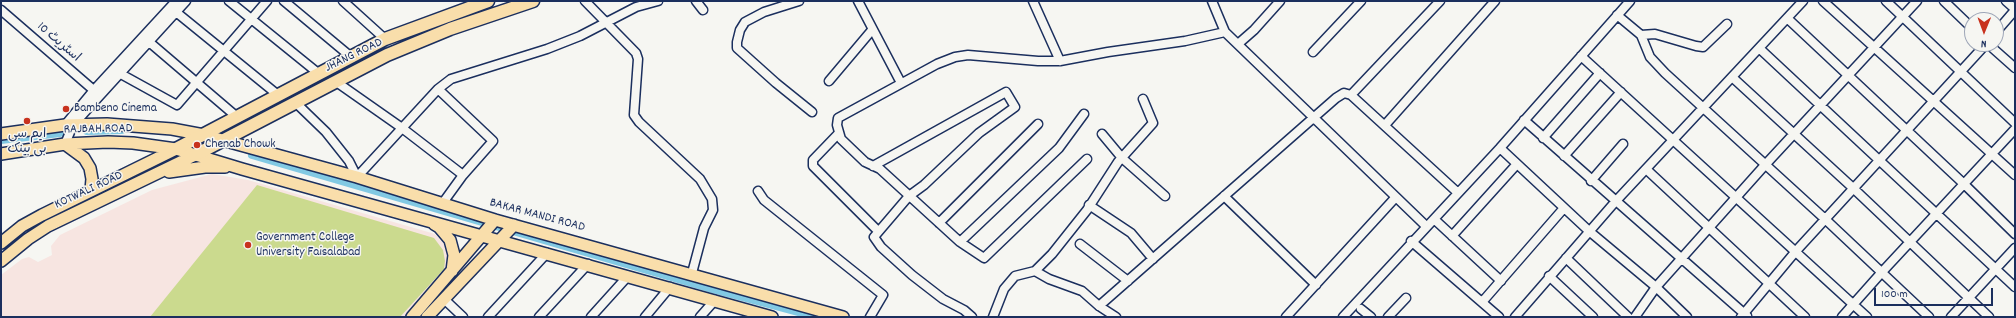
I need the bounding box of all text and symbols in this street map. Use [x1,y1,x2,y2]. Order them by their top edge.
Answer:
north arrow [1964,12,2004,52]
street label: اسٹریٹ 10 [33,20,83,66]
street label: JHANG ROAD [323,35,385,77]
text: N [1981,35,1987,51]
place label: Bambeno Cinema [74,101,157,117]
marker: Bambeno Cinema [61,104,71,114]
marker: ایم سی بی بینک [22,116,32,126]
street label: RAJBAH ROAD [64,122,132,138]
place label: ایم سی بی بینک [8,127,46,158]
place label: Chenab Chowk [205,137,276,153]
marker: Chenab Chowk [192,140,202,150]
street label: KOTWALI ROAD [53,168,125,214]
street label: BAKAR MANDI ROAD [488,196,586,236]
place label: Government College University Faisalabad [256,230,360,261]
marker: Government College University Faisalabad [243,240,253,250]
scale bar [1876,280,1995,306]
text: 100 m [1881,286,1908,303]

